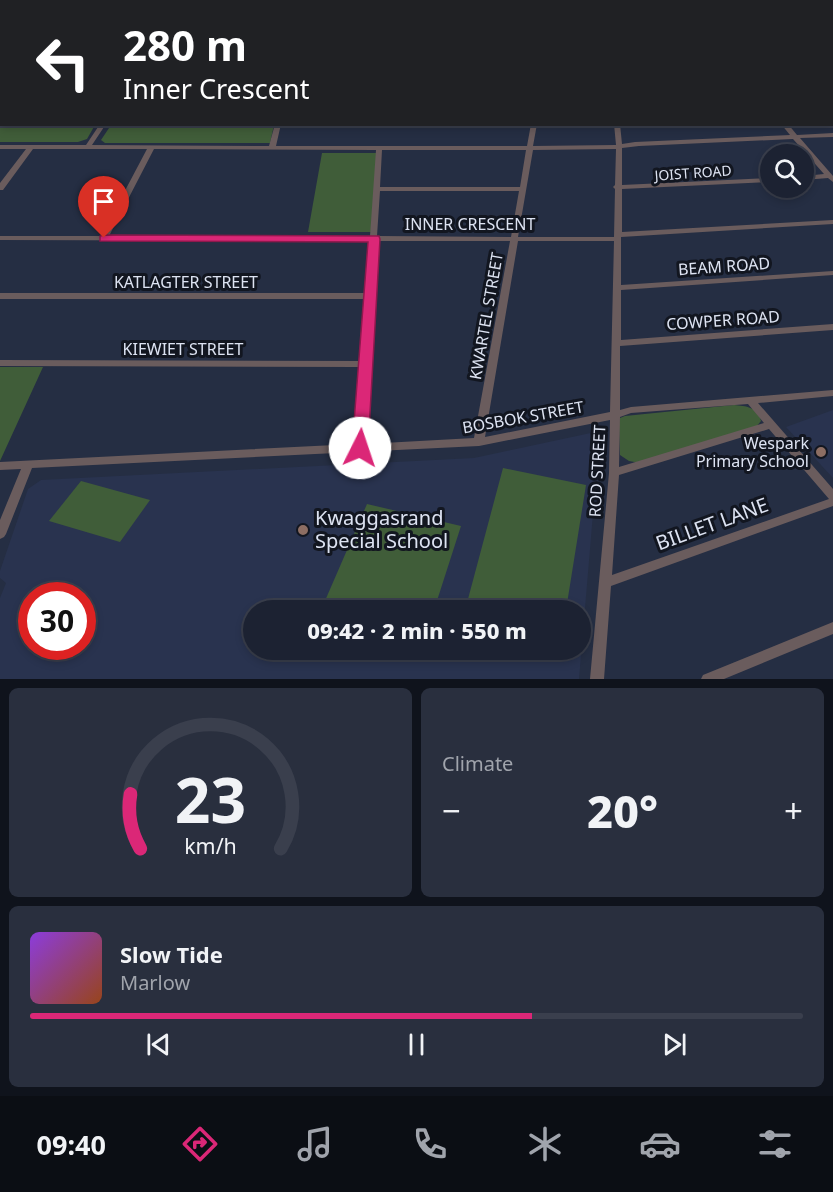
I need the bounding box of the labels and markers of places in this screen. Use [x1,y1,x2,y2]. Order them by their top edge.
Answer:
pin [78,176,129,238]
place label: Wespark Primary School [696,432,809,472]
marker: Wespark Primary School [814,445,828,459]
place label: Kwaggasrand Special School [315,504,448,554]
marker: Kwaggasrand Special School [296,523,310,537]

